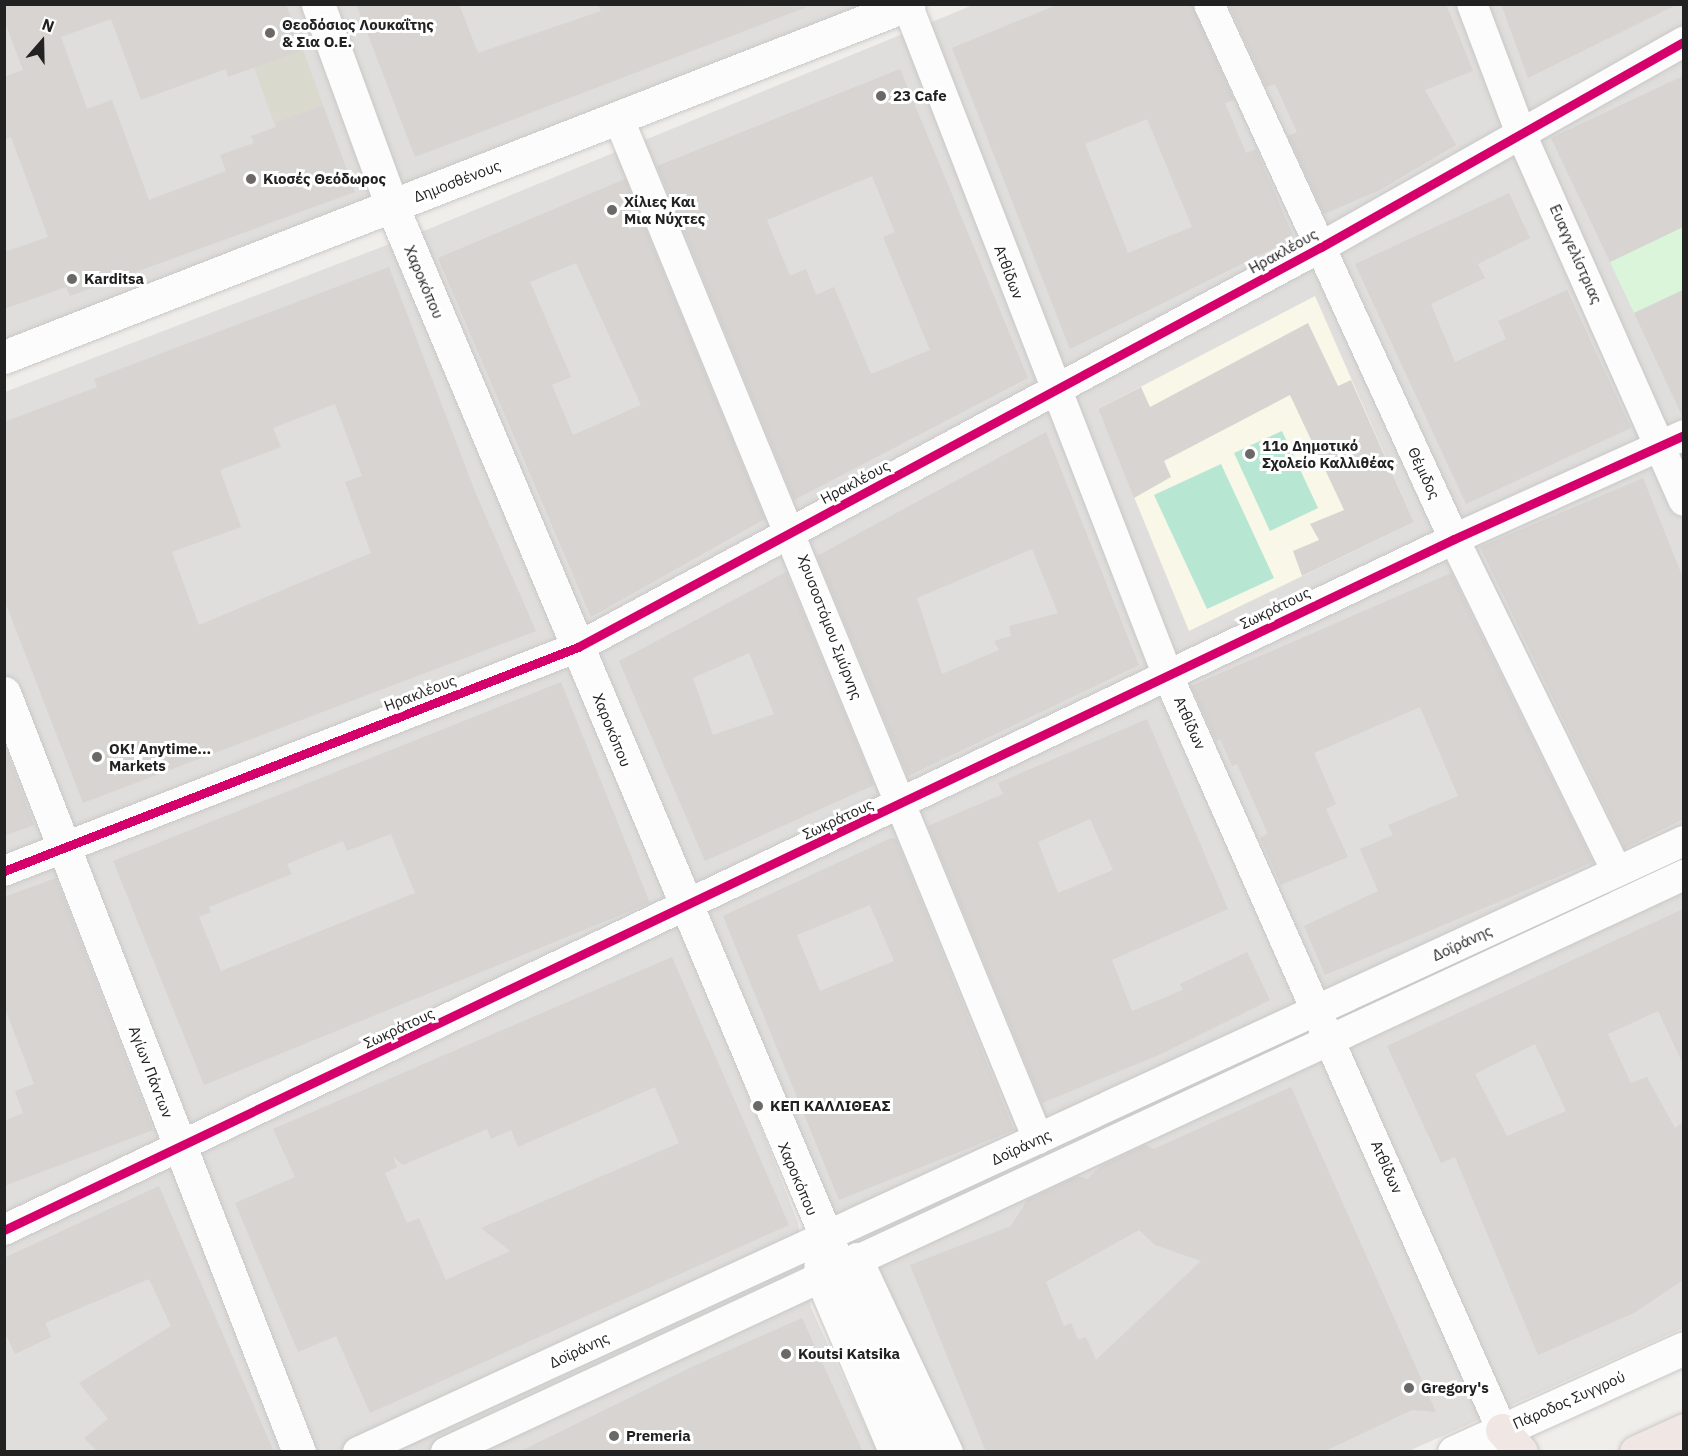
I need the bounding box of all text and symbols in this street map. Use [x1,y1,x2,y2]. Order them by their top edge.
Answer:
north arrow [12,12,72,72]
text: N [39,14,57,36]
place label: Θεοδόσιος Λουκαΐτης & Σια Ο.Ε. [282,15,434,50]
marker: Θεοδόσιος Λουκαΐτης & Σια Ο.Ε. [263,26,277,40]
place label: 23 Cafe [893,87,947,105]
marker: 23 Cafe [874,89,888,103]
street label: Δημοσθένους [411,156,503,206]
place label: Κιοσές Θεόδωρος [263,170,386,188]
marker: Κιοσές Θεόδωρος [244,172,258,186]
place label: Χίλιες Και Μια Νύχτες [624,192,705,227]
street label: Ευαγγελίστριας [1546,202,1606,306]
marker: Χίλιες Και Μια Νύχτες [605,203,619,217]
street label: Ηρακλέους [1245,225,1321,277]
street label: Χαροκόπου [401,243,447,321]
street label: Ατθίδων [991,243,1027,301]
place label: Karditsa [84,270,144,288]
marker: Karditsa [65,272,79,286]
place label: 11ο Δημοτικό Σχολείο Καλλιθέας [1262,436,1394,471]
street label: Θέμιδος [1404,444,1444,502]
marker: 11ο Δημοτικό Σχολείο Καλλιθέας [1243,447,1257,461]
street label: Ηρακλέους [817,456,893,508]
street label: Χρυσοστόμου Σμύρνης [794,552,866,702]
street label: Σωκράτους [1237,583,1313,633]
street label: Ηρακλέους [381,671,459,715]
street label: Χαροκόπου [589,691,635,769]
street label: Ατθίδων [1170,694,1210,752]
place label: OK! Anytime... Markets [109,739,211,774]
marker: OK! Anytime... Markets [90,750,104,764]
street label: Σωκράτους [800,795,876,843]
street label: Δοϊράνης [1429,921,1495,965]
street label: Σωκράτους [361,1004,437,1052]
street label: Αγίων Πάντων [125,1023,177,1121]
place label: ΚΕΠ ΚΑΛΛΙΘΕΑΣ [770,1097,891,1115]
marker: ΚΕΠ ΚΑΛΛΙΘΕΑΣ [751,1099,765,1113]
street label: Δοϊράνης [988,1125,1054,1169]
street label: Ατθίδων [1367,1138,1407,1196]
street label: Χαροκόπου [775,1140,821,1218]
street label: Δοϊράνης [546,1328,612,1372]
place label: Koutsi Katsika [798,1345,900,1363]
marker: Koutsi Katsika [779,1347,793,1361]
street label: Πάροδος Συγγρού [1510,1367,1628,1433]
place label: Gregory's [1421,1379,1489,1397]
marker: Gregory's [1402,1381,1416,1395]
place label: Premeria [626,1427,691,1445]
marker: Premeria [607,1429,621,1443]

